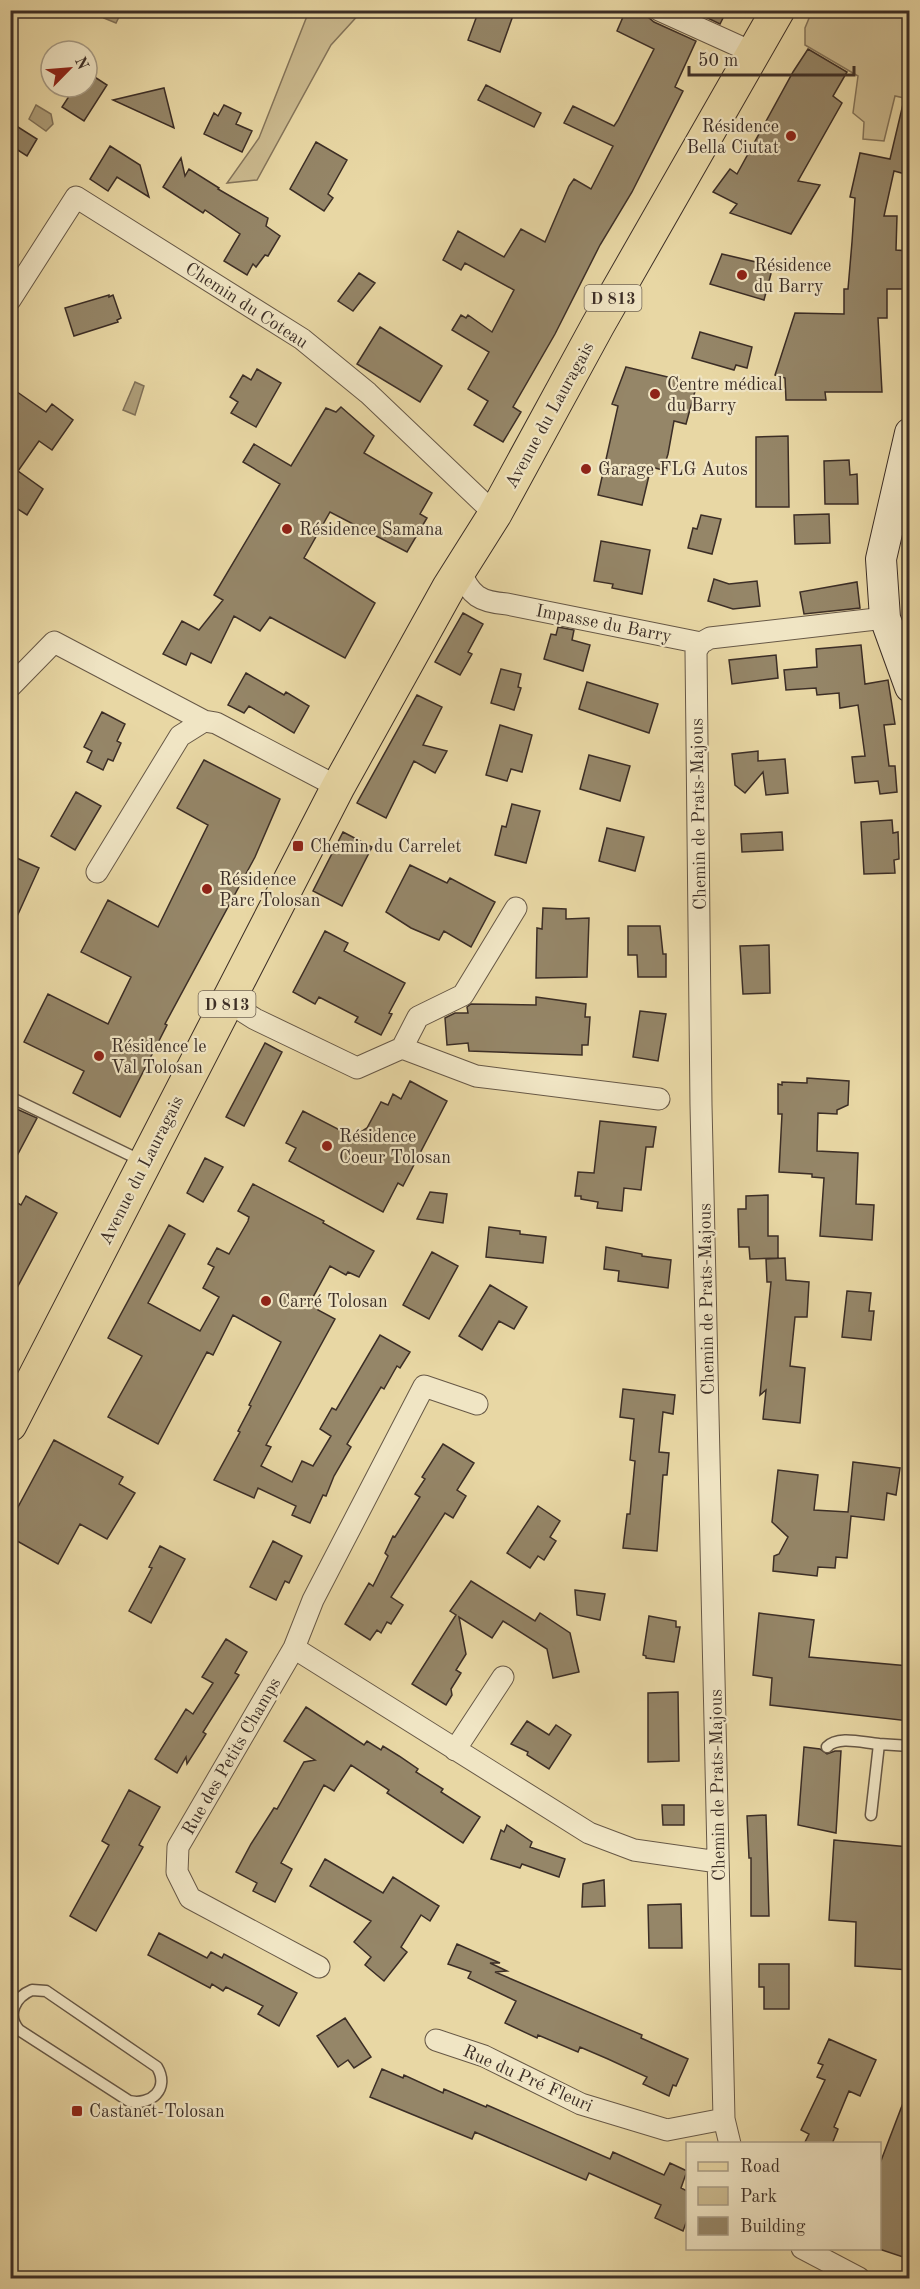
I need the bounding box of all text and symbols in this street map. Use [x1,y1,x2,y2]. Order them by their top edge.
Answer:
north arrow [39,39,99,99]
scale bar [689,39,854,77]
text: 50 m [698,52,738,70]
text: N [71,55,91,73]
place label: Résidence Bella Ciutat [687,118,779,157]
marker: Résidence Bella Ciutat [784,129,798,143]
place label: Résidence du Barry [754,257,831,296]
street label: Chemin du Coteau [182,260,311,352]
marker: Résidence du Barry [735,268,749,282]
road number: D 813 [584,285,642,311]
street label: Avenue du Lauragais [502,339,598,492]
place label: Centre médical du Barry [667,376,783,415]
marker: Centre médical du Barry [648,387,662,401]
place label: Garage FLG Autos [598,461,748,479]
marker: Garage FLG Autos [579,462,593,476]
place label: Résidence Samana [299,521,443,539]
marker: Résidence Samana [280,522,294,536]
street label: Impasse du Barry [534,602,674,646]
street label: Chemin de Prats-Majous [688,718,710,910]
place label: Chemin du Carrelet [310,838,462,856]
marker: Chemin du Carrelet [291,839,305,853]
place label: Résidence Parc Tolosan [219,871,321,910]
marker: Résidence Parc Tolosan [200,882,214,896]
road number: D 813 [198,991,256,1017]
place label: Résidence le Val Tolosan [111,1038,207,1077]
marker: Résidence le Val Tolosan [92,1049,106,1063]
street label: Avenue du Lauragais [97,1093,187,1248]
place label: Résidence Coeur Tolosan [339,1128,451,1167]
marker: Résidence Coeur Tolosan [320,1139,334,1153]
street label: Chemin de Prats-Majous [696,1203,718,1395]
place label: Carré Tolosan [278,1293,388,1311]
marker: Carré Tolosan [259,1294,273,1308]
street label: Rue des Petits Champs [179,1675,284,1838]
street label: Chemin de Prats-Majous [707,1689,729,1881]
street label: Rue du Pré Fleuri [460,2042,595,2116]
place label: Castanet-Tolosan [89,2103,225,2121]
marker: Castanet-Tolosan [70,2104,84,2118]
legend [686,2142,881,2250]
text: Road [740,2158,780,2176]
text: Park [740,2188,777,2206]
text: Building [740,2218,806,2236]

